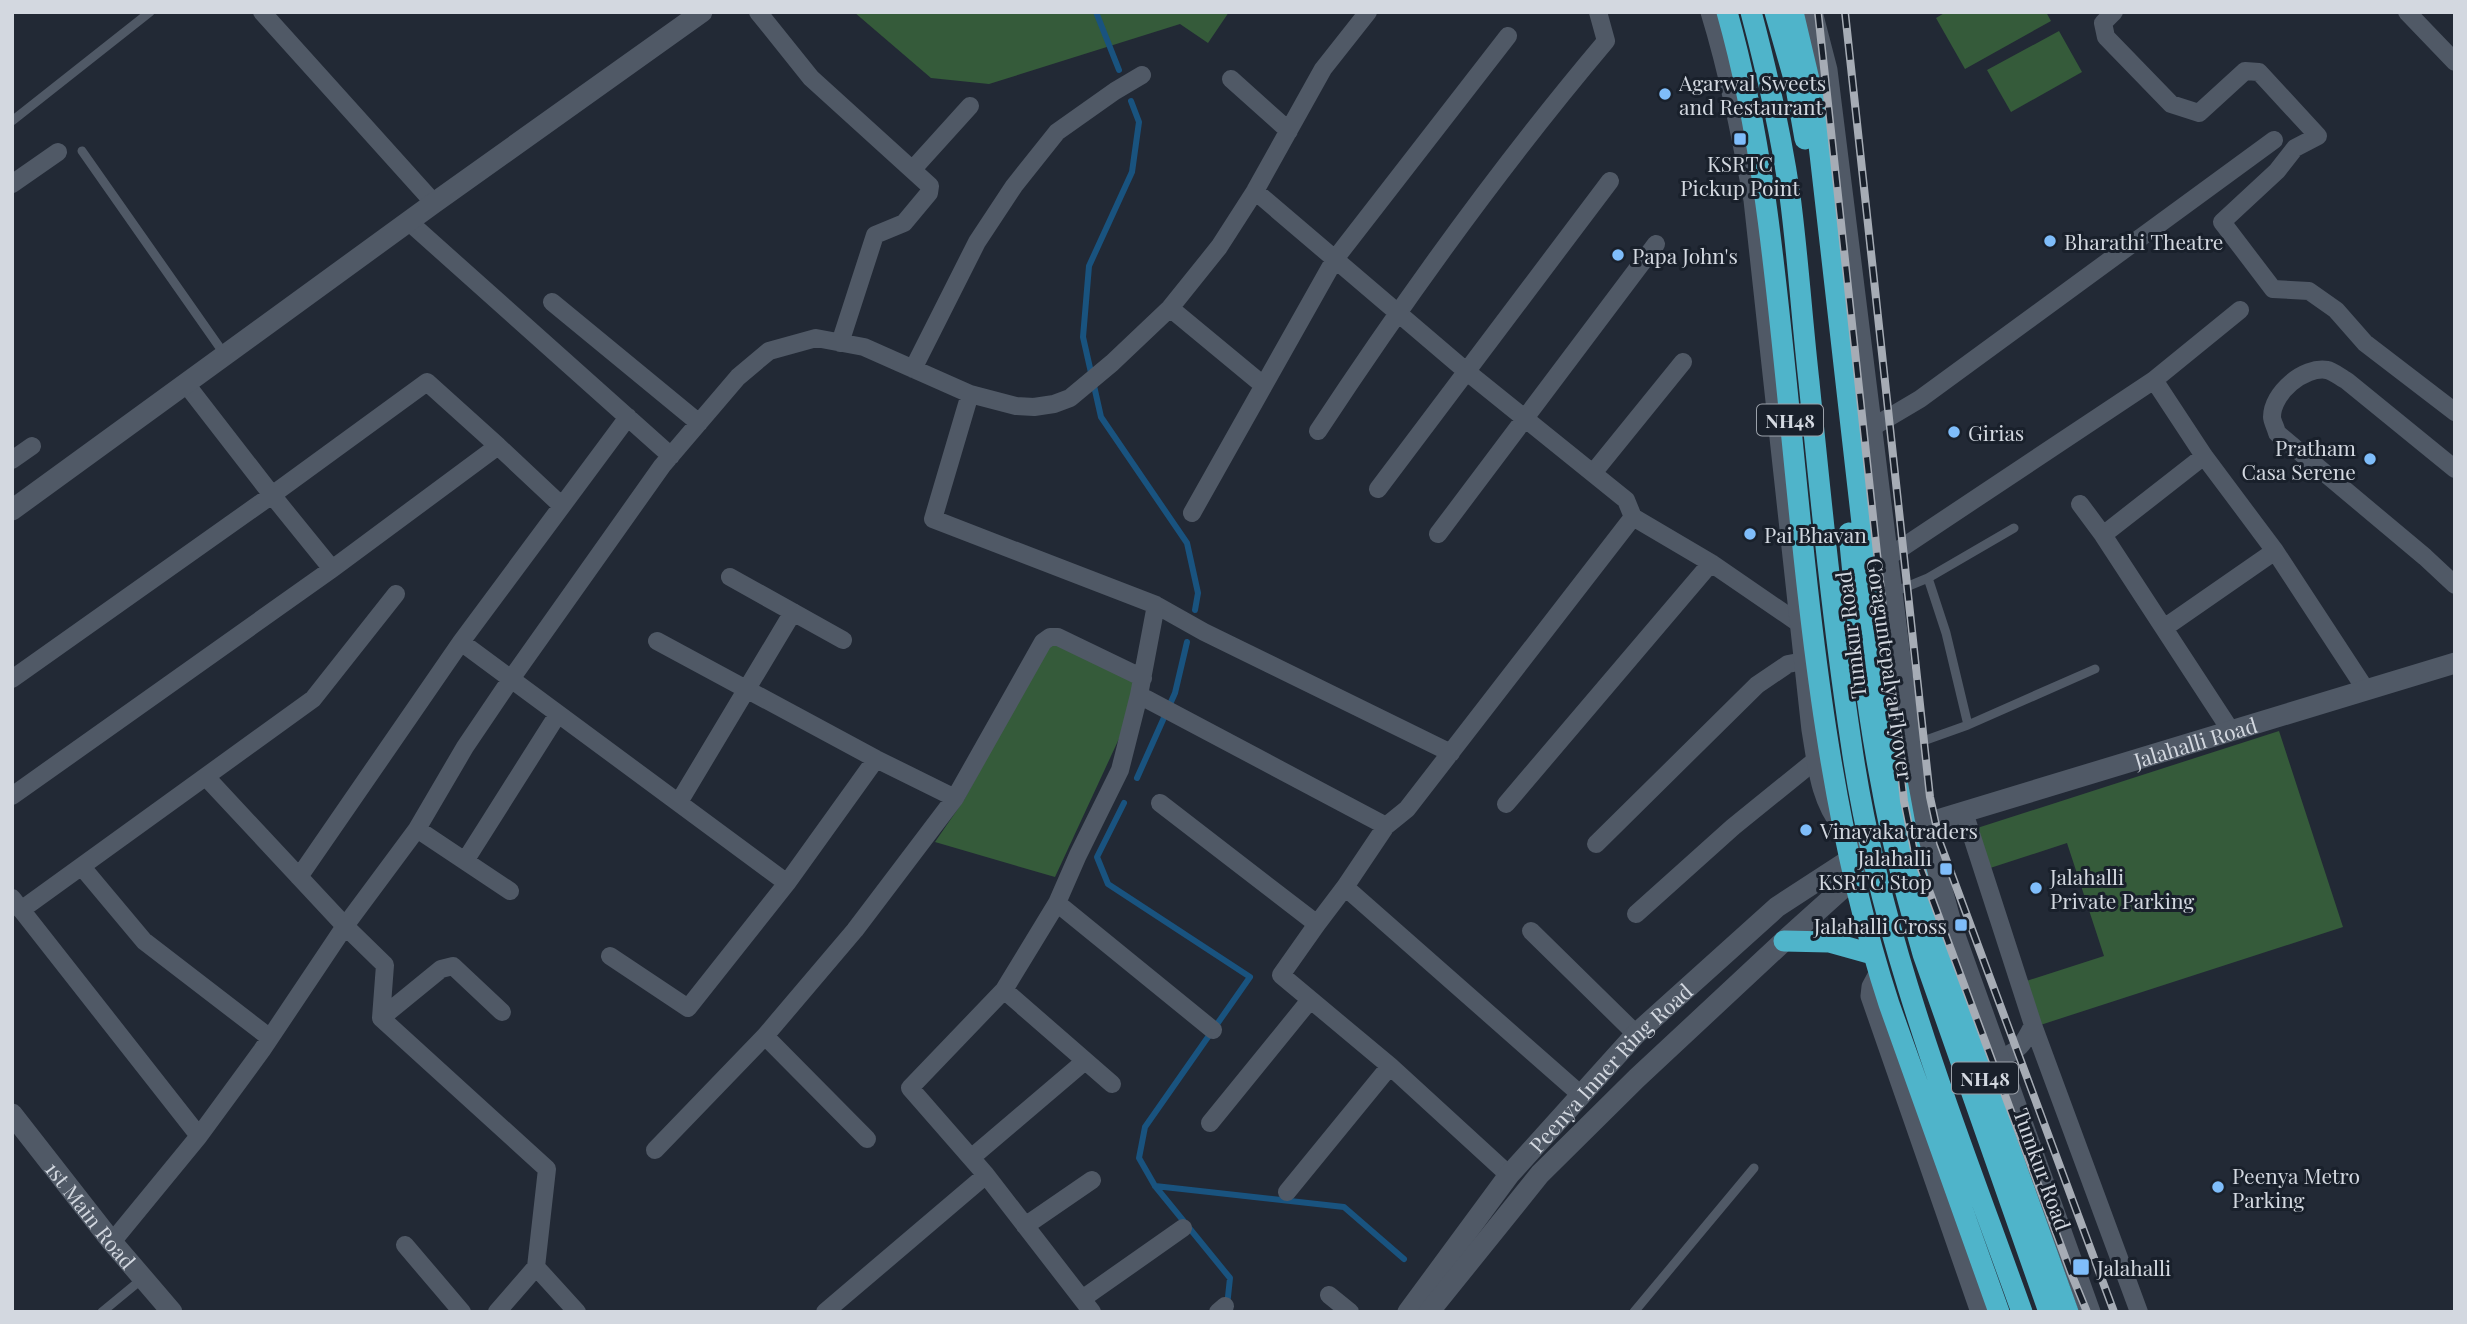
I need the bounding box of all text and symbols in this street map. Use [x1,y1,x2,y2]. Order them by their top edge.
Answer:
place label: Agarwal Sweets and Restaurant [1678,68,1826,120]
marker: Agarwal Sweets and Restaurant [1657,86,1673,102]
marker: KSRTC Pickup Point [1732,131,1748,147]
place label: KSRTC Pickup Point [1680,149,1800,201]
place label: Bharathi Theatre [2064,227,2224,255]
marker: Bharathi Theatre [2042,233,2058,249]
place label: Papa John's [1632,241,1738,269]
marker: Papa John's [1610,247,1626,263]
road number: NH48 [1757,404,1823,436]
place label: Girias [1968,418,2024,446]
marker: Girias [1946,424,1962,440]
place label: Pratham Casa Serene [2242,433,2356,485]
marker: Pratham Casa Serene [2362,451,2378,467]
place label: Pai Bhavan [1764,520,1867,548]
marker: Pai Bhavan [1742,526,1758,542]
street label: Goraguntepalya Flyover [1862,556,1921,783]
street label: Tumkur Road [1828,570,1872,700]
street label: Jalahalli Road [2129,710,2260,774]
place label: Vinayaka traders [1819,816,1978,844]
marker: Vinayaka traders [1798,822,1814,838]
place label: Jalahalli KSRTC Stop [1818,843,1932,895]
marker: Jalahalli KSRTC Stop [1938,861,1954,877]
place label: Jalahalli Private Parking [2049,862,2194,914]
marker: Jalahalli Private Parking [2028,880,2044,896]
place label: Jalahalli Cross [1813,911,1947,939]
marker: Jalahalli Cross [1953,917,1969,933]
street label: Peenya Inner Ring Road [1522,976,1698,1158]
road number: NH48 [1952,1062,2018,1094]
street label: Tumkur Road [2008,1104,2078,1234]
street label: 1st Main Road [40,1155,142,1274]
place label: Peenya Metro Parking [2232,1161,2360,1213]
marker: Peenya Metro Parking [2210,1179,2226,1195]
place label: Jalahalli [2096,1253,2171,1281]
marker: Jalahalli [2071,1257,2091,1277]

